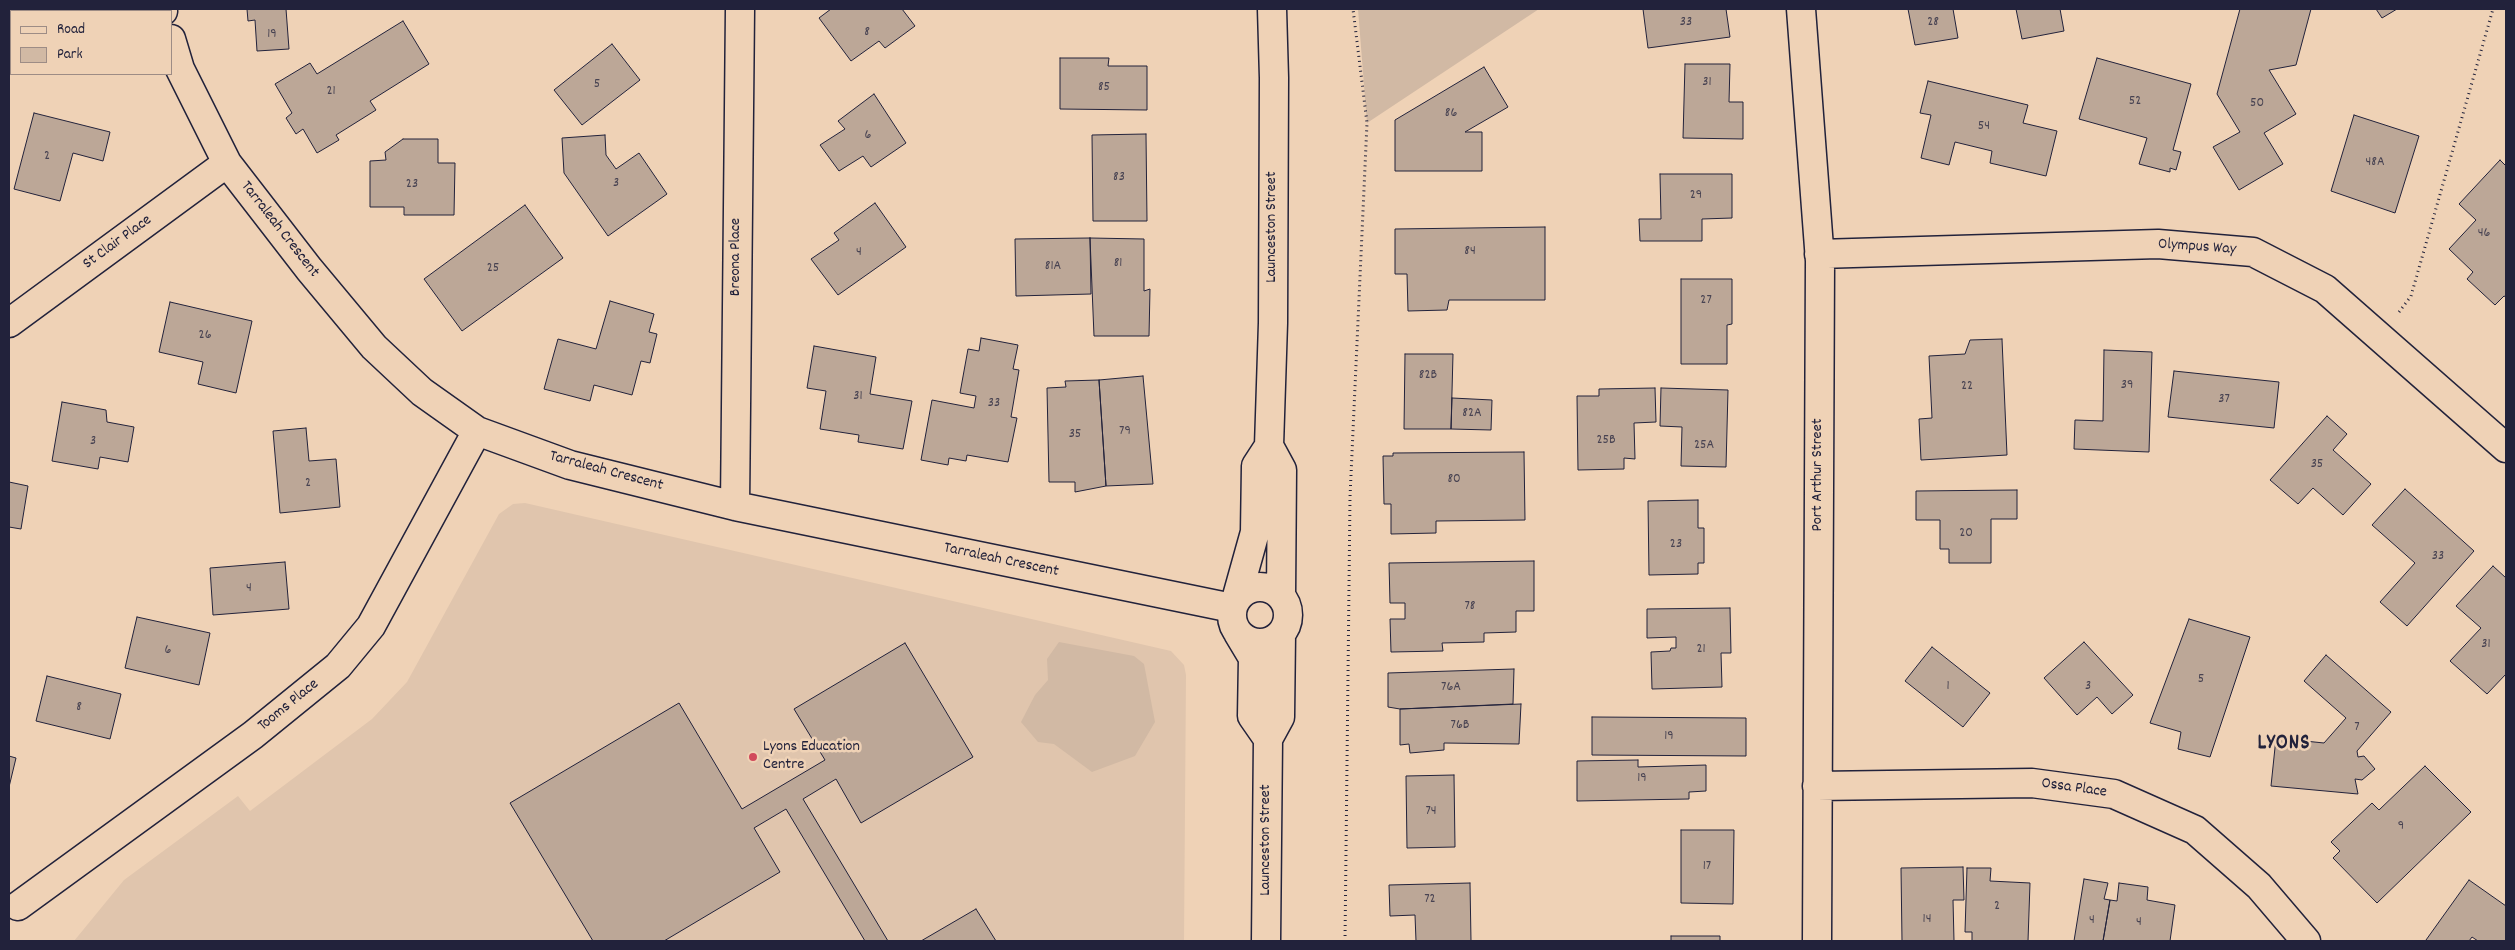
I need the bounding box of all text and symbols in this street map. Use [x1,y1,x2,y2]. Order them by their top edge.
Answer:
legend [10,10,172,75]
house number: 33 [1680,15,1692,31]
house number: 28 [1927,15,1939,31]
text: Road [57,19,85,41]
house number: 8 [864,25,870,41]
house number: 19 [267,27,277,43]
text: Park [57,44,83,66]
house number: 31 [1702,75,1712,91]
house number: 5 [594,77,600,93]
house number: 85 [1098,80,1110,96]
house number: 21 [326,84,336,100]
house number: 52 [2129,94,2141,110]
house number: 50 [2250,96,2264,112]
house number: 86 [1445,106,1457,122]
house number: 54 [1978,119,1990,135]
house number: 6 [865,128,871,144]
house number: 2 [44,149,50,165]
house number: 48A [2365,155,2385,171]
house number: 83 [1113,170,1125,186]
street label: Launceston Street [1263,171,1283,283]
house number: 3 [613,176,619,192]
house number: 23 [406,177,418,193]
street label: Tarraleah Crescent [235,178,323,282]
house number: 29 [1690,188,1702,204]
street label: St Clair Place [80,212,156,274]
street label: Breona Place [727,218,747,296]
house number: 46 [2478,226,2490,242]
street label: Olympus Way [2157,236,2237,260]
house number: 84 [1464,244,1476,260]
house number: 4 [856,245,862,261]
house number: 81 [1114,256,1122,272]
house number: 81A [1045,259,1061,275]
house number: 25 [487,261,499,277]
house number: 27 [1700,293,1712,309]
house number: 26 [199,328,211,344]
house number: 82B [1419,368,1437,384]
house number: 39 [2121,378,2133,394]
house number: 22 [1961,379,1973,395]
house number: 31 [853,389,863,405]
house number: 37 [2218,392,2230,408]
house number: 33 [988,396,1000,412]
house number: 82A [1462,406,1482,422]
street label: Port Arthur Street [1809,418,1829,532]
house number: 79 [1119,424,1131,440]
house number: 35 [1069,427,1081,443]
house number: 25B [1596,433,1616,449]
house number: 3 [90,434,96,450]
house number: 25A [1694,438,1714,454]
street label: Tarraleah Crescent [547,448,665,496]
house number: 35 [2311,457,2323,473]
house number: 80 [1447,472,1461,488]
house number: 2 [305,476,311,492]
house number: 20 [1959,526,1973,542]
house number: 23 [1670,537,1682,553]
street label: Tarraleah Crescent [942,539,1060,583]
house number: 33 [2432,549,2444,565]
house number: 4 [246,581,252,597]
house number: 78 [1465,599,1475,615]
house number: 31 [2481,637,2491,653]
house number: 21 [1696,642,1706,658]
house number: 6 [165,643,171,659]
house number: 5 [2198,672,2204,688]
street label: Tooms Place [255,676,323,736]
house number: 1 [1946,679,1950,695]
house number: 3 [2085,679,2091,695]
house number: 76A [1441,680,1461,696]
house number: 8 [76,700,82,716]
house number: 76B [1451,718,1469,734]
house number: 7 [2354,720,2360,736]
house number: 19 [1664,729,1674,745]
district label: LYONS [2257,732,2311,758]
place label: Lyons Education Centre [763,738,860,776]
marker: Lyons Education Centre [747,751,759,763]
house number: 19 [1637,771,1647,787]
street label: Ossa Place [2040,775,2108,803]
street label: Launceston Street [1257,784,1277,896]
house number: 74 [1425,804,1437,820]
house number: 9 [2398,819,2404,835]
house number: 17 [1703,859,1711,875]
house number: 72 [1424,892,1436,908]
house number: 2 [1994,899,2000,915]
house number: 14 [1923,912,1931,928]
house number: 4 [2089,913,2095,929]
house number: 4 [2136,915,2142,931]

